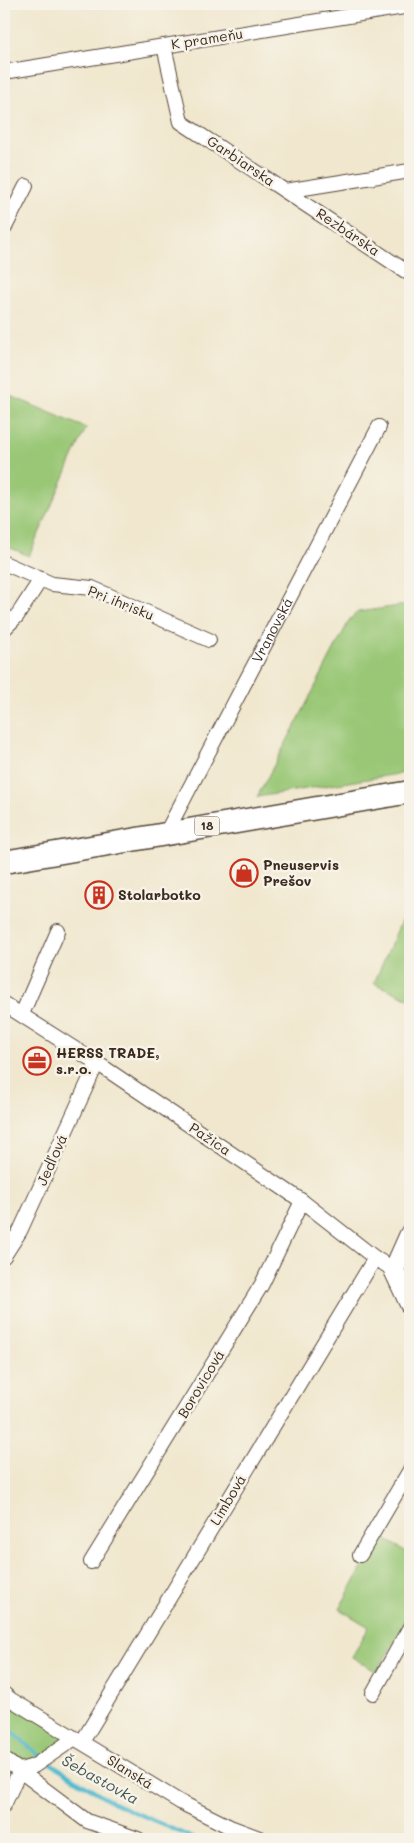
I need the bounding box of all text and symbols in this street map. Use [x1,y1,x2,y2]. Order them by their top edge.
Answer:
street label: K prameňu [170,23,244,54]
street label: Garbiarska [204,131,279,190]
street label: Rezbárska [313,203,384,260]
street label: Pri ihrisku [85,581,157,624]
street label: Vranovská [247,594,297,666]
road number: 18 [194,816,220,836]
place label: Pneuservis Prešov [263,855,339,890]
shop icon: Pneuservis Prešov [229,858,259,888]
building icon: Stolarbotko [84,880,114,910]
place label: Stolarbotko [118,885,201,904]
place label: HERSS TRADE, s.r.o. [56,1043,160,1078]
office icon: HERSS TRADE, s.r.o. [22,1046,52,1076]
street label: Pažica [186,1118,235,1159]
street label: Jedľová [32,1131,71,1188]
street label: Borovicová [173,1346,228,1421]
street label: Limbová [205,1471,250,1528]
water label: Šebastovka [59,1750,142,1808]
street label: Slanská [104,1750,157,1793]

